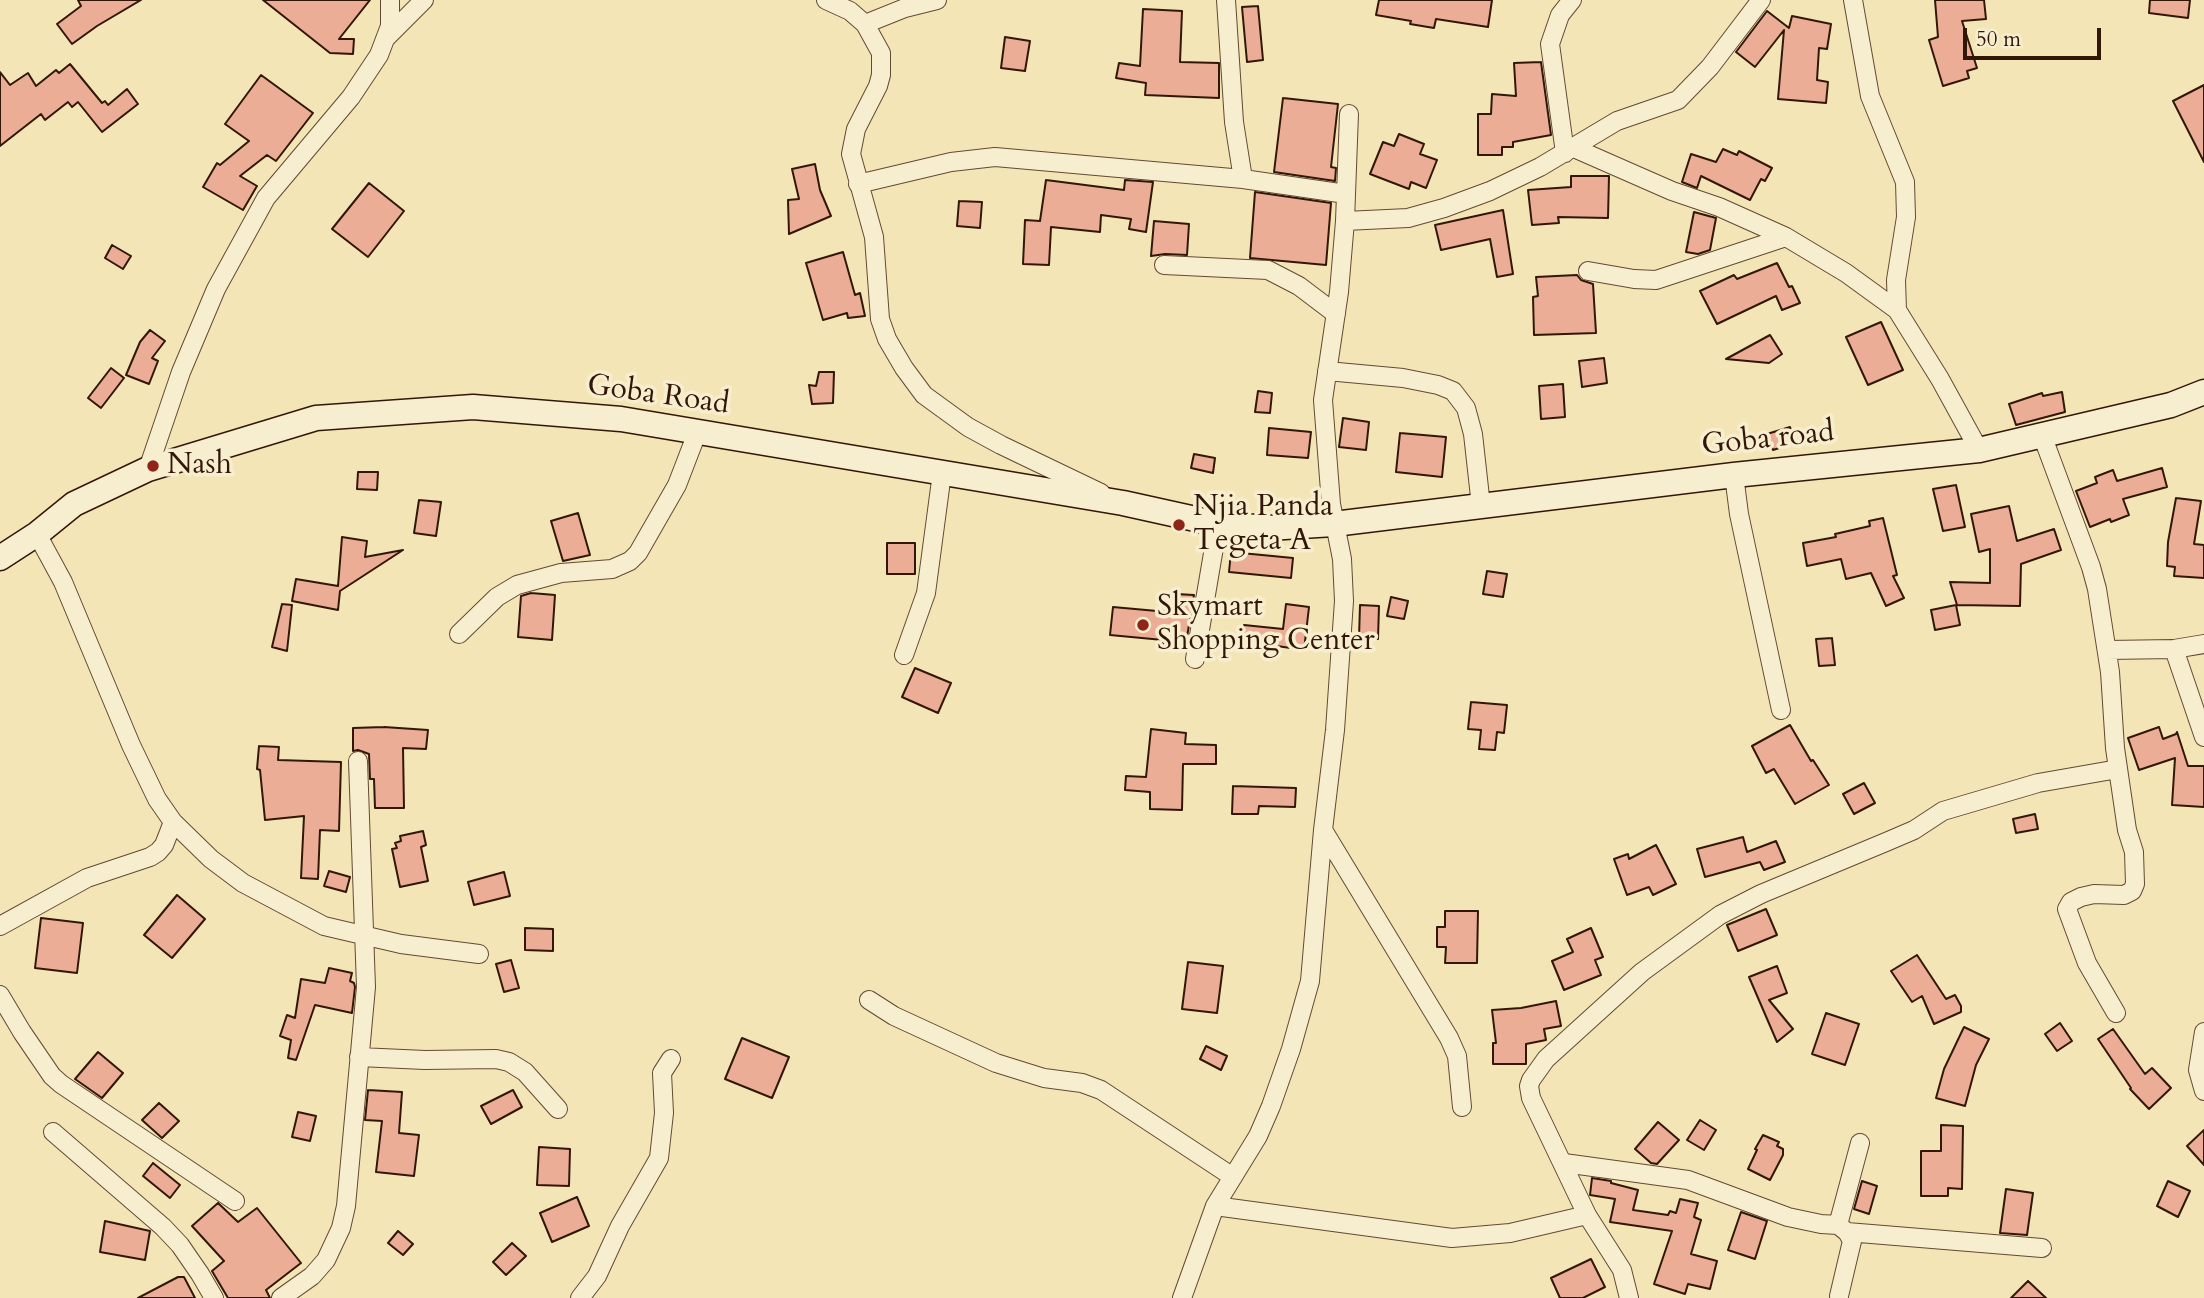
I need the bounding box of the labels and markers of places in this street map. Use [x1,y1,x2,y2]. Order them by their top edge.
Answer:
place label: Nash [167,448,232,484]
marker: Nash [145,458,161,474]
place label: Njia Panda Tegeta A [1193,490,1333,560]
marker: Njia Panda Tegeta A [1171,517,1187,533]
place label: Skymart Shopping Center [1157,590,1375,660]
marker: Skymart Shopping Center [1135,617,1151,633]

